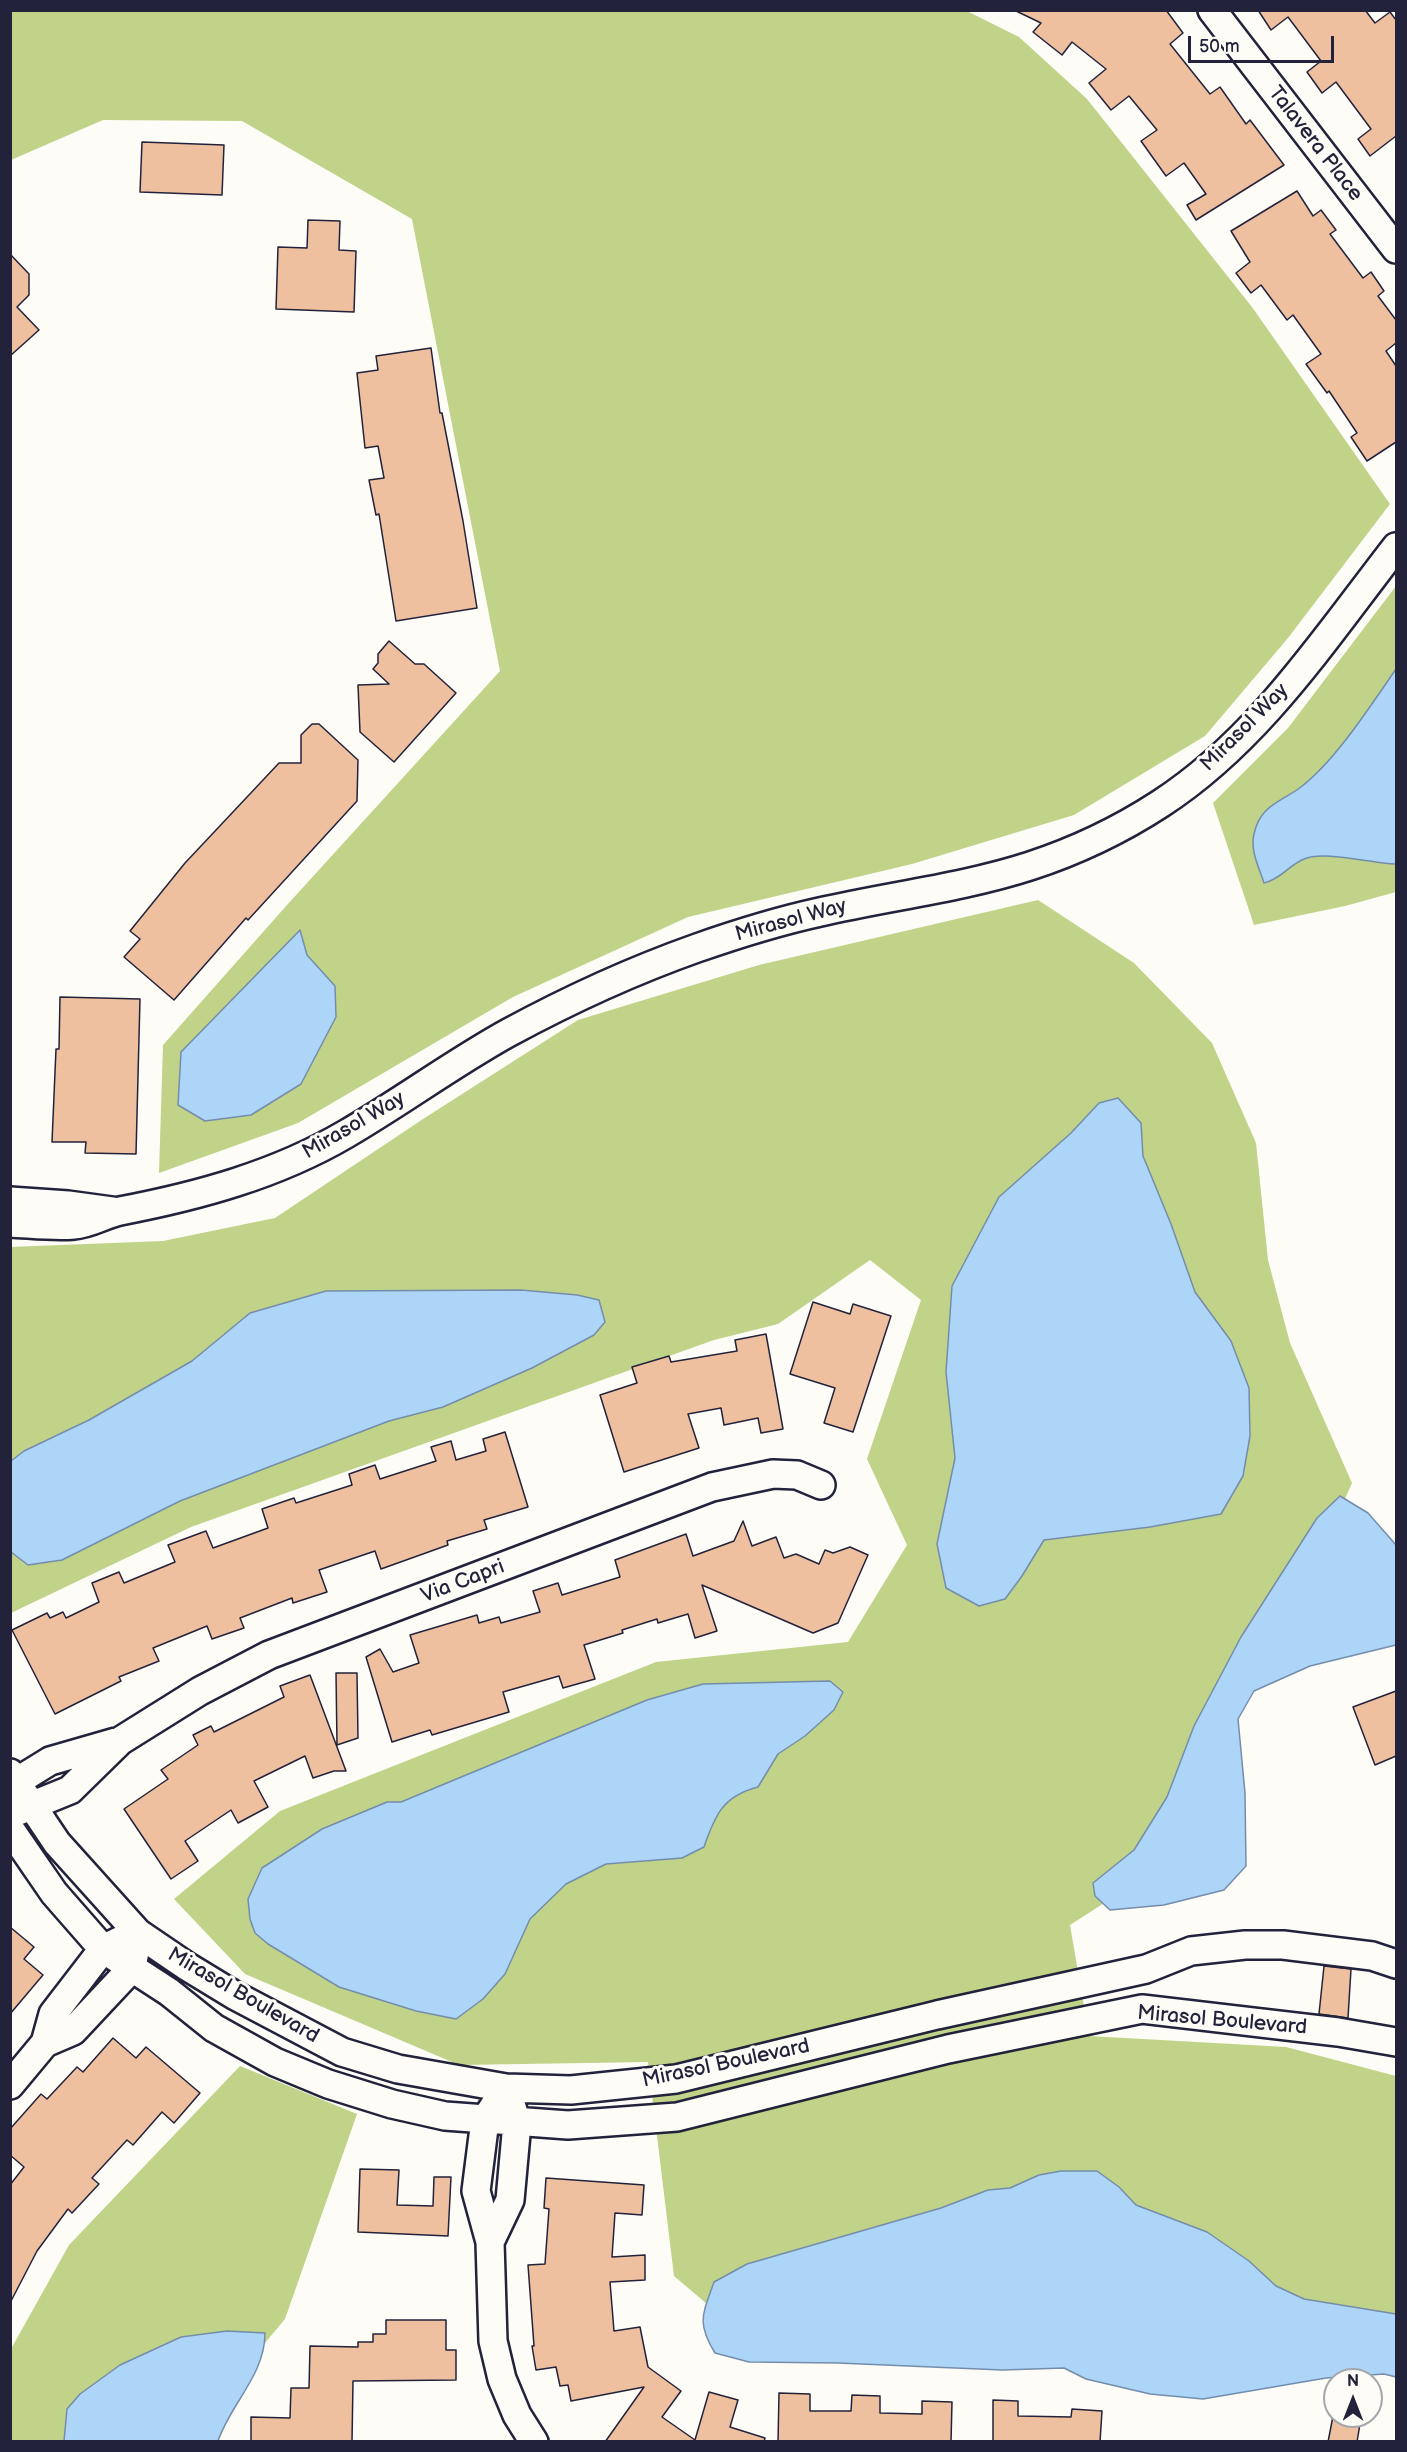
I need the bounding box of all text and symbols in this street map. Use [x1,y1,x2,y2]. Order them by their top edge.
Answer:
scale bar [1191,24,1336,62]
text: 50 m [1199,36,1240,57]
street label: Talavera Place [1262,81,1368,207]
street label: Mirasol Way [1196,679,1294,777]
street label: Mirasol Way [733,894,849,948]
street label: Mirasol Way [298,1087,410,1165]
street label: Via Capri [418,1555,508,1609]
street label: Mirasol Boulevard [163,1942,323,2050]
street label: Mirasol Boulevard [1136,2001,1308,2041]
street label: Mirasol Boulevard [640,2034,812,2094]
north arrow [1323,2368,1383,2428]
text: N [1347,2372,1359,2391]

